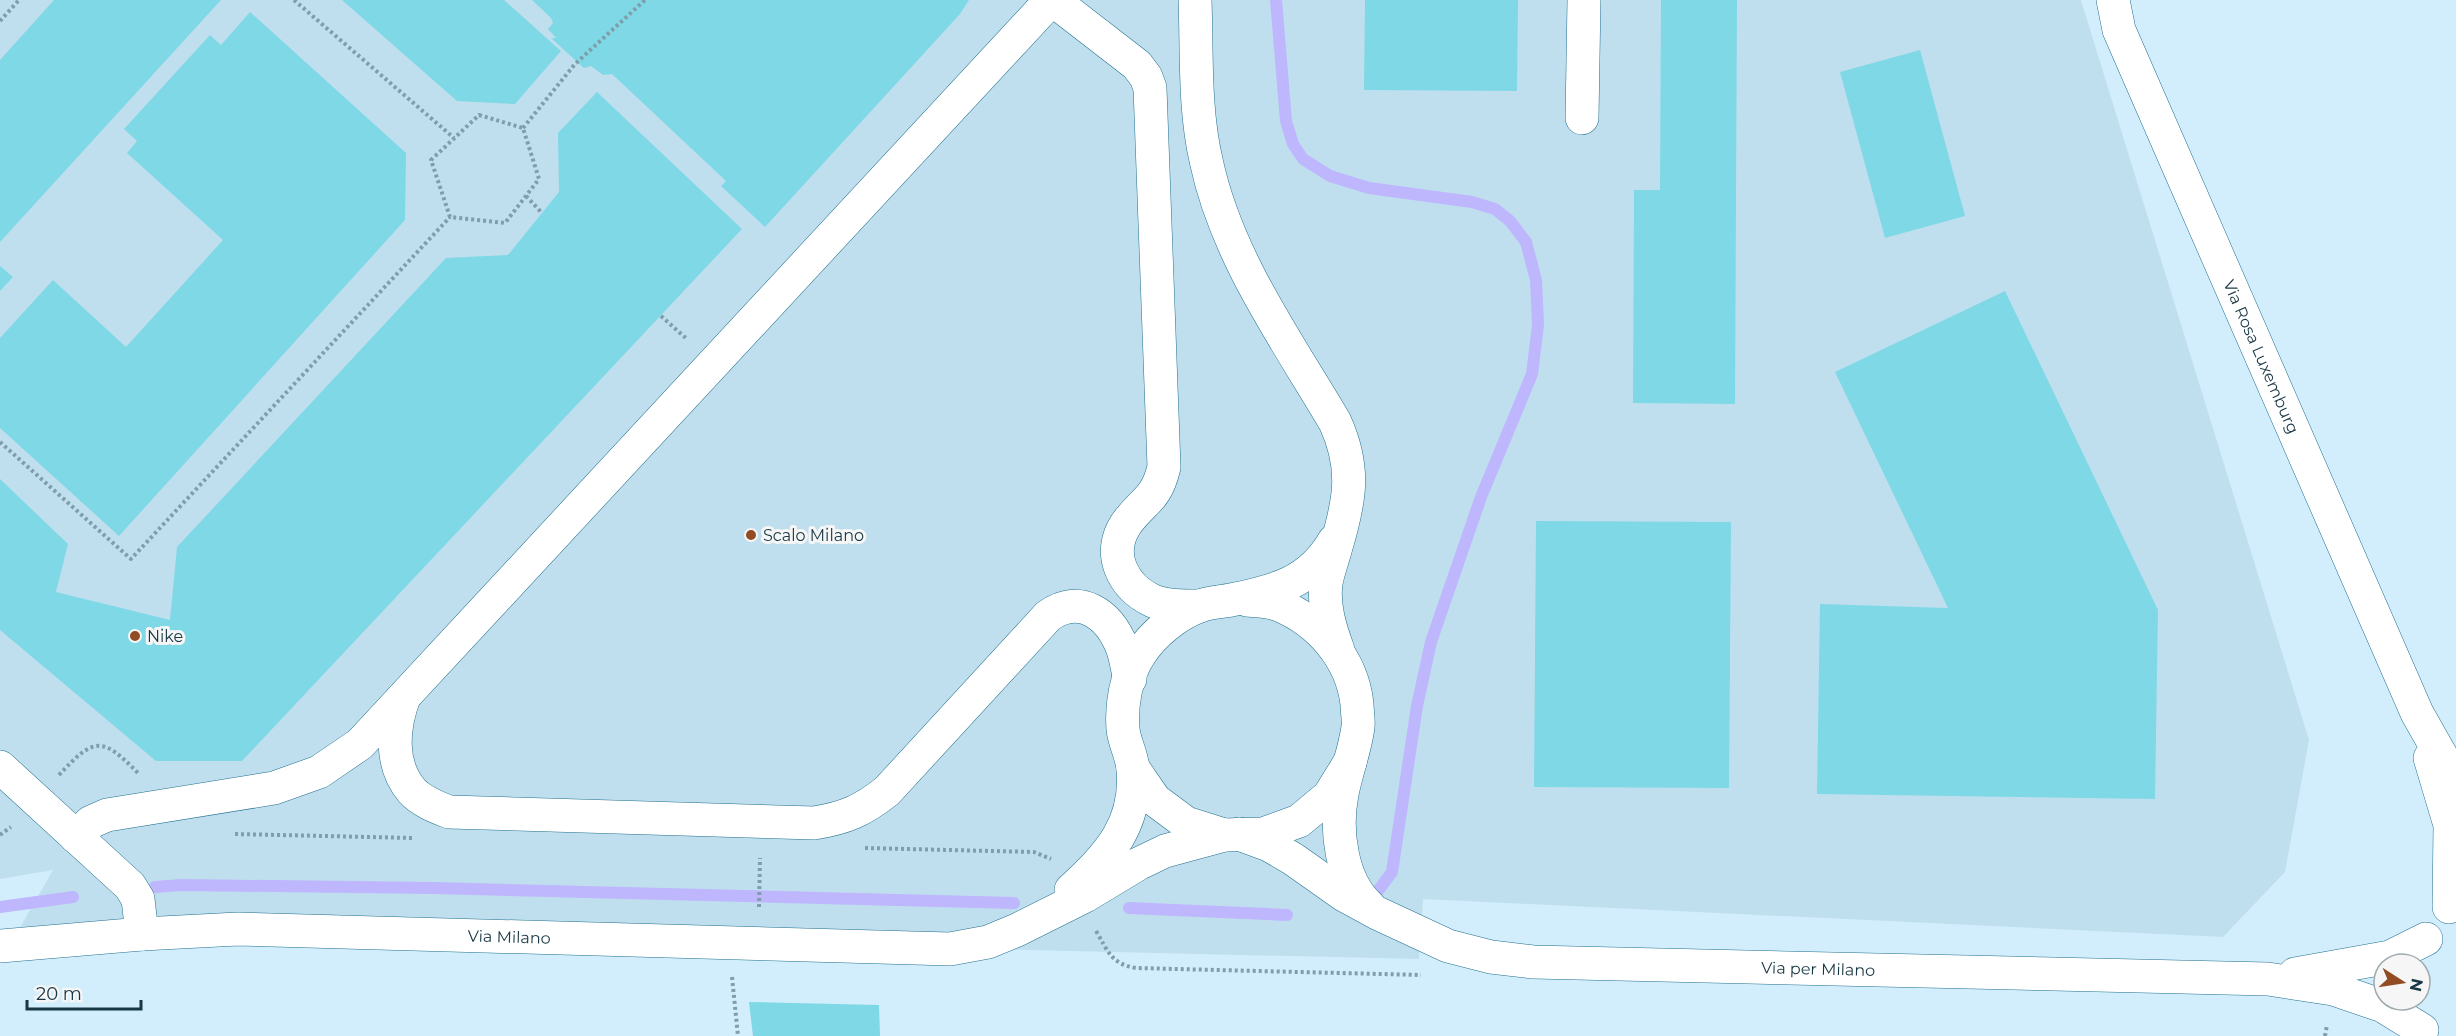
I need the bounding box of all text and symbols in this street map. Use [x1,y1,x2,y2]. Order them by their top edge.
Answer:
street label: Via Rosa Luxemburg [2220,277,2303,436]
place label: Scalo Milano [763,526,864,545]
marker: Scalo Milano [744,528,758,542]
place label: Nike [147,627,183,646]
marker: Nike [128,629,142,643]
street label: Via Milano [467,926,551,947]
north arrow [2372,952,2432,1012]
street label: Via per Milano [1761,958,1876,979]
scale bar [27,973,141,1011]
text: N [2406,977,2427,993]
text: 20 m [36,983,82,1005]

